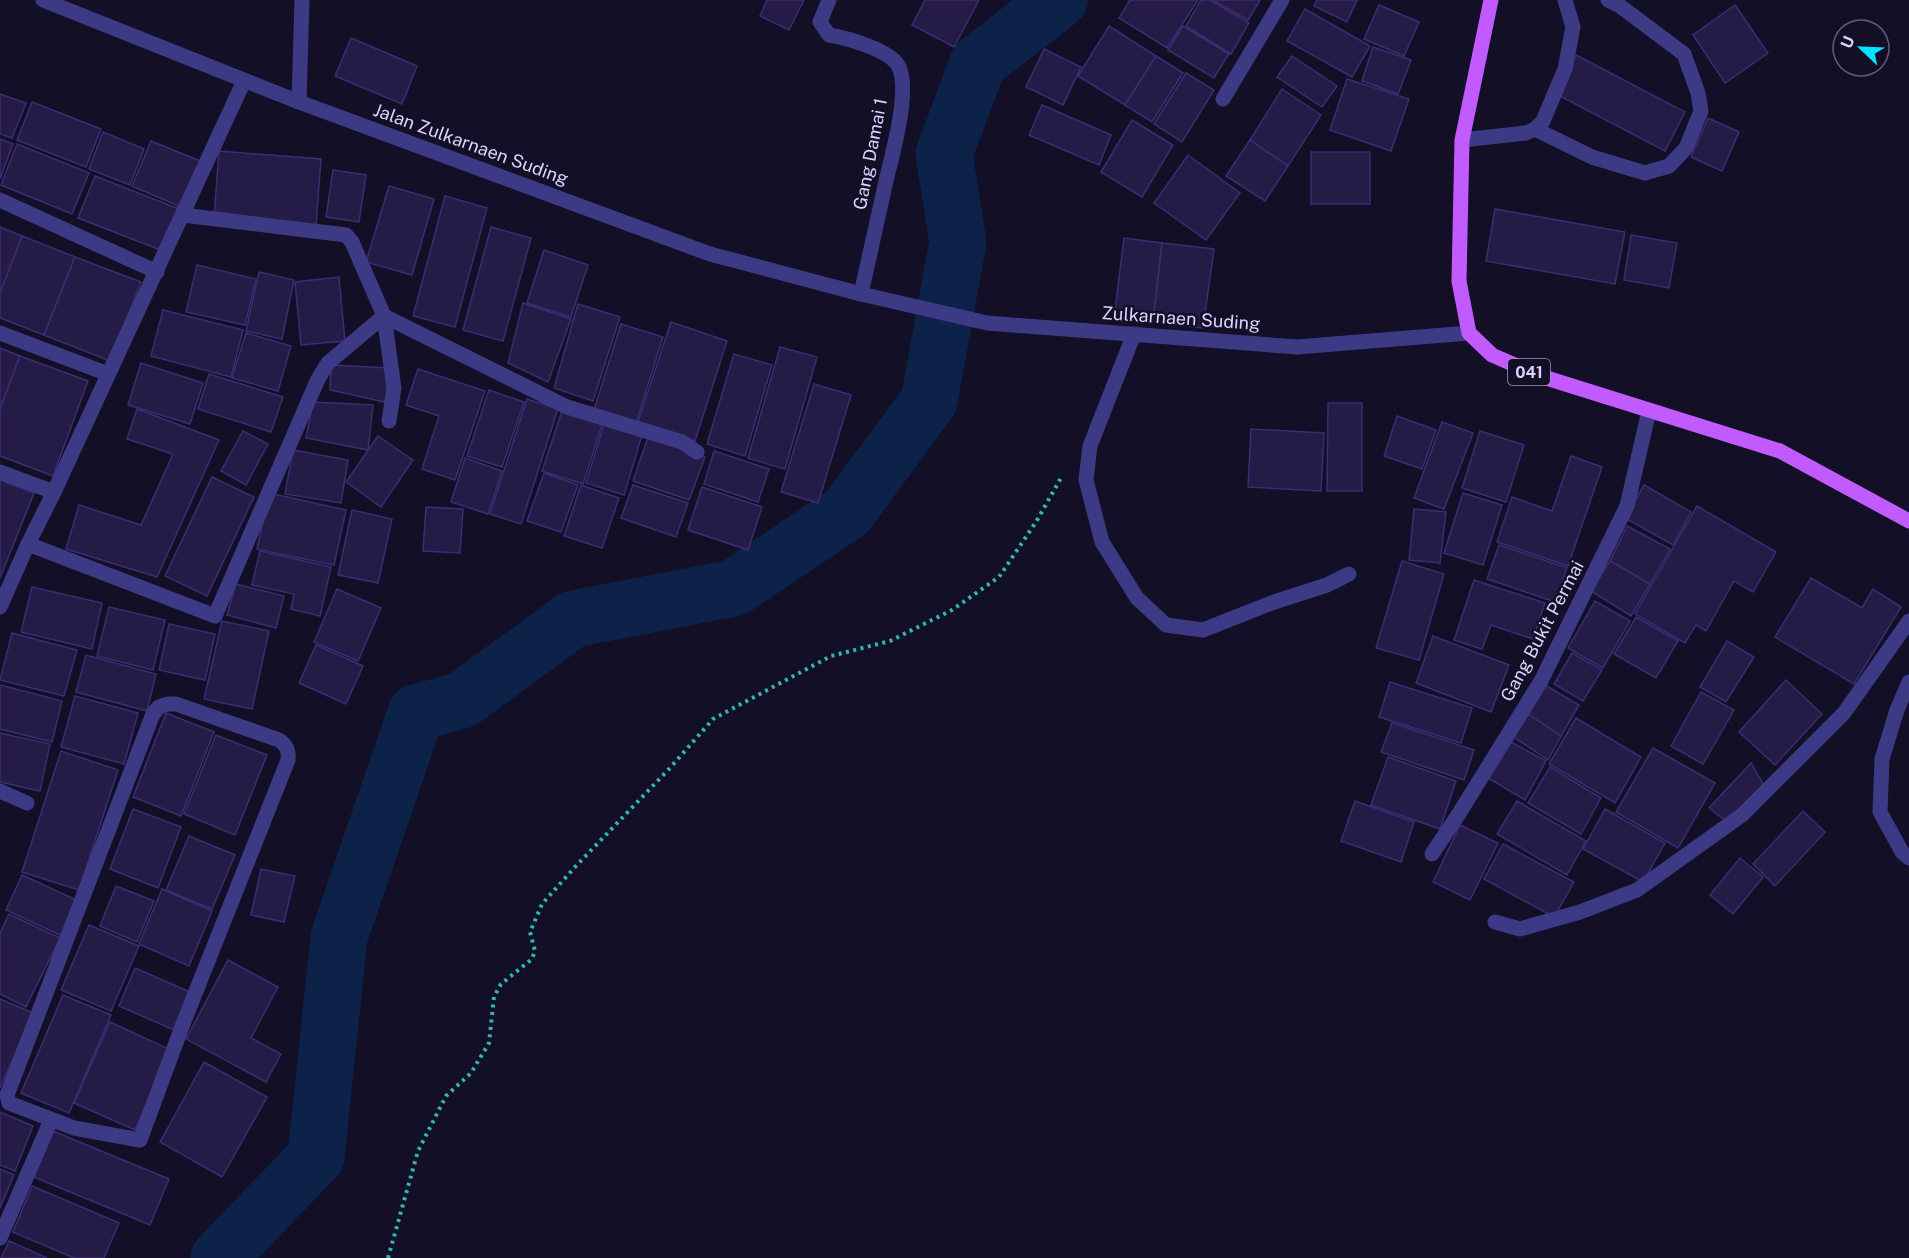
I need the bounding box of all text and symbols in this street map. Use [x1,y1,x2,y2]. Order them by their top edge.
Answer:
north arrow [1831,18,1891,78]
text: U [1837,33,1859,51]
street label: Gang Damai 1 [849,96,891,212]
street label: Jalan Zulkarnaen Suding [371,99,571,189]
street label: Zulkarnaen Suding [1101,302,1261,334]
road number: 041 [1508,359,1550,385]
street label: Gang Bukit Permai [1496,557,1588,705]

